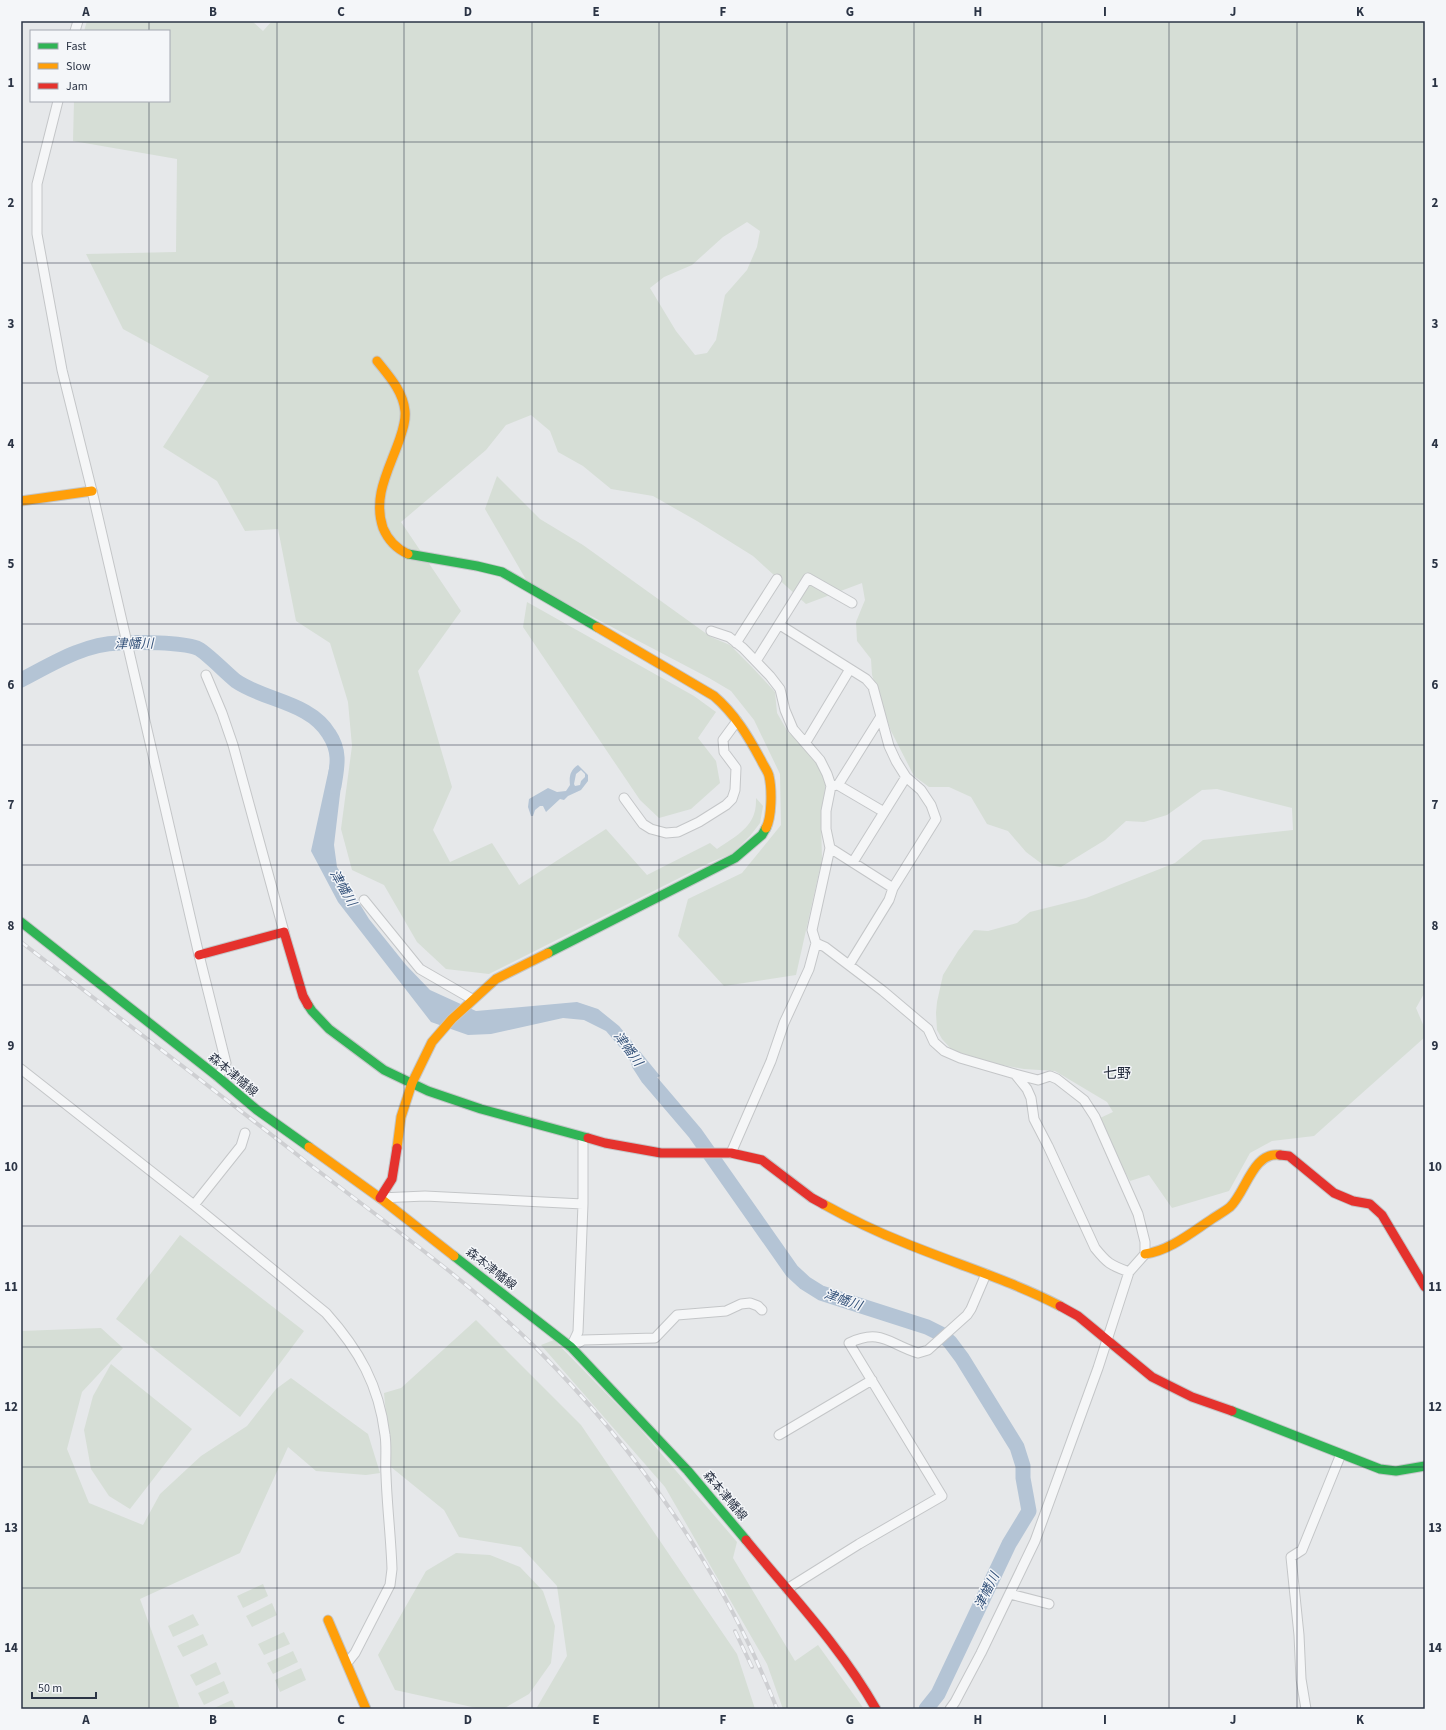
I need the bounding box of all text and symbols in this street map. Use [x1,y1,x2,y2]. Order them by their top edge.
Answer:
text: A [81,3,90,21]
text: B [209,3,217,21]
text: C [337,3,345,21]
text: D [464,3,472,21]
text: E [592,3,600,21]
text: F [720,3,727,21]
text: G [846,3,854,21]
text: H [974,3,982,21]
text: I [1103,3,1107,21]
text: J [1230,3,1236,21]
text: K [1356,3,1365,21]
legend [30,30,170,102]
text: Fast [66,38,86,55]
text: Slow [66,58,91,75]
text: 1 [8,74,15,92]
text: 1 [1432,74,1439,92]
text: Jam [66,78,88,95]
text: 2 [8,194,15,212]
text: 2 [1432,194,1439,212]
text: 3 [8,315,15,333]
text: 3 [1432,315,1439,333]
text: 4 [8,435,15,453]
text: 4 [1432,435,1439,453]
text: 5 [8,555,15,573]
text: 5 [1432,555,1439,573]
water label: 津幡川 [114,635,156,653]
text: 6 [8,676,15,694]
text: 6 [1432,676,1439,694]
text: 7 [8,796,15,814]
text: 7 [1432,796,1439,814]
water label: 津幡川 [325,867,362,911]
text: 8 [8,917,15,935]
text: 8 [1432,917,1439,935]
water label: 津幡川 [609,1028,648,1072]
text: 9 [8,1037,15,1055]
text: 9 [1432,1037,1439,1055]
street label: 森本津幡線 [205,1049,261,1101]
district label: 七野 [1103,1064,1131,1084]
text: 10 [4,1158,18,1176]
text: 10 [1428,1158,1442,1176]
street label: 森本津幡線 [462,1244,520,1294]
text: 11 [4,1278,18,1296]
text: 11 [1428,1278,1442,1296]
water label: 津幡川 [822,1285,866,1316]
text: 12 [4,1398,18,1416]
text: 12 [1428,1398,1442,1416]
street label: 森本津幡線 [699,1468,751,1524]
text: 13 [4,1519,18,1537]
text: 13 [1428,1519,1442,1537]
water label: 津幡川 [970,1568,1005,1612]
text: 14 [4,1639,18,1657]
text: 14 [1428,1639,1442,1657]
scale bar [32,1674,96,1700]
text: 50 m [38,1680,62,1697]
text: A [81,1711,90,1729]
text: B [209,1711,217,1729]
text: C [337,1711,345,1729]
text: D [464,1711,472,1729]
text: E [592,1711,600,1729]
text: F [720,1711,727,1729]
text: G [846,1711,854,1729]
text: H [974,1711,982,1729]
text: I [1103,1711,1107,1729]
text: J [1230,1711,1236,1729]
text: K [1356,1711,1365,1729]

